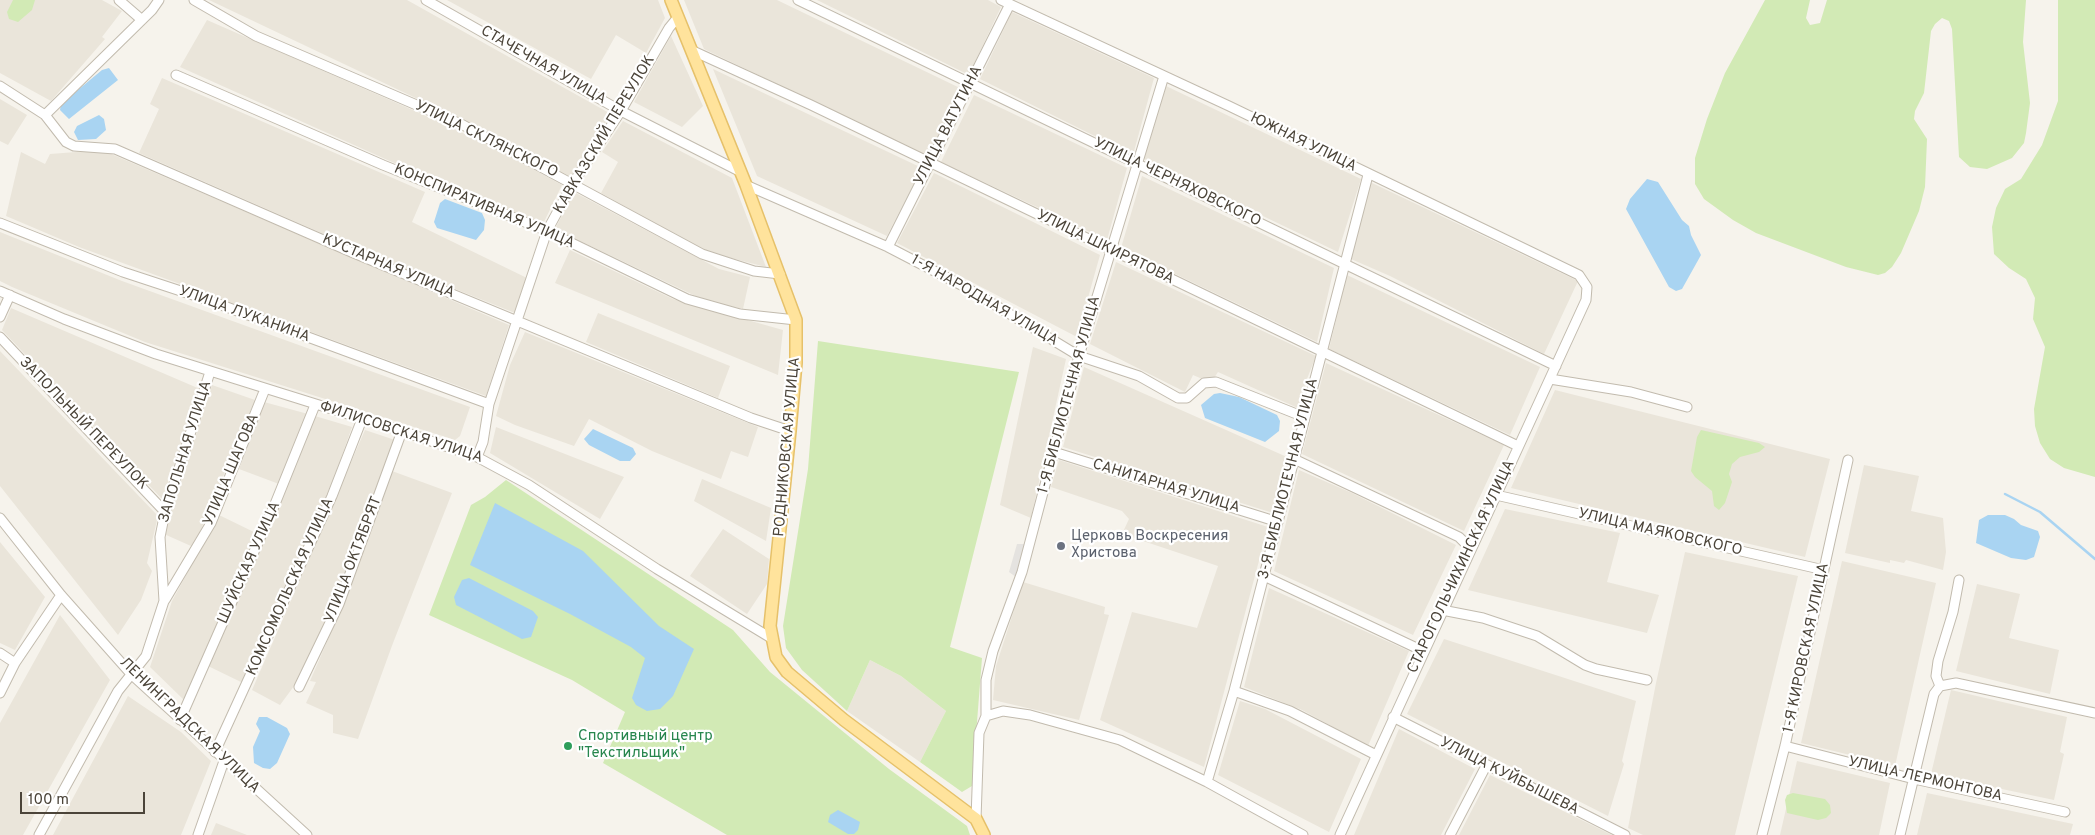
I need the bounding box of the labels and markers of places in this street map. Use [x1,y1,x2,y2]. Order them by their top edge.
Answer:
place label: Церковь Воскресения Христова [1071,528,1228,563]
marker: Церковь Воскресения Христова [1055,540,1067,552]
place label: Спортивный центр "Текстильщик" [578,728,713,763]
marker: Спортивный центр "Текстильщик" [562,740,574,752]

